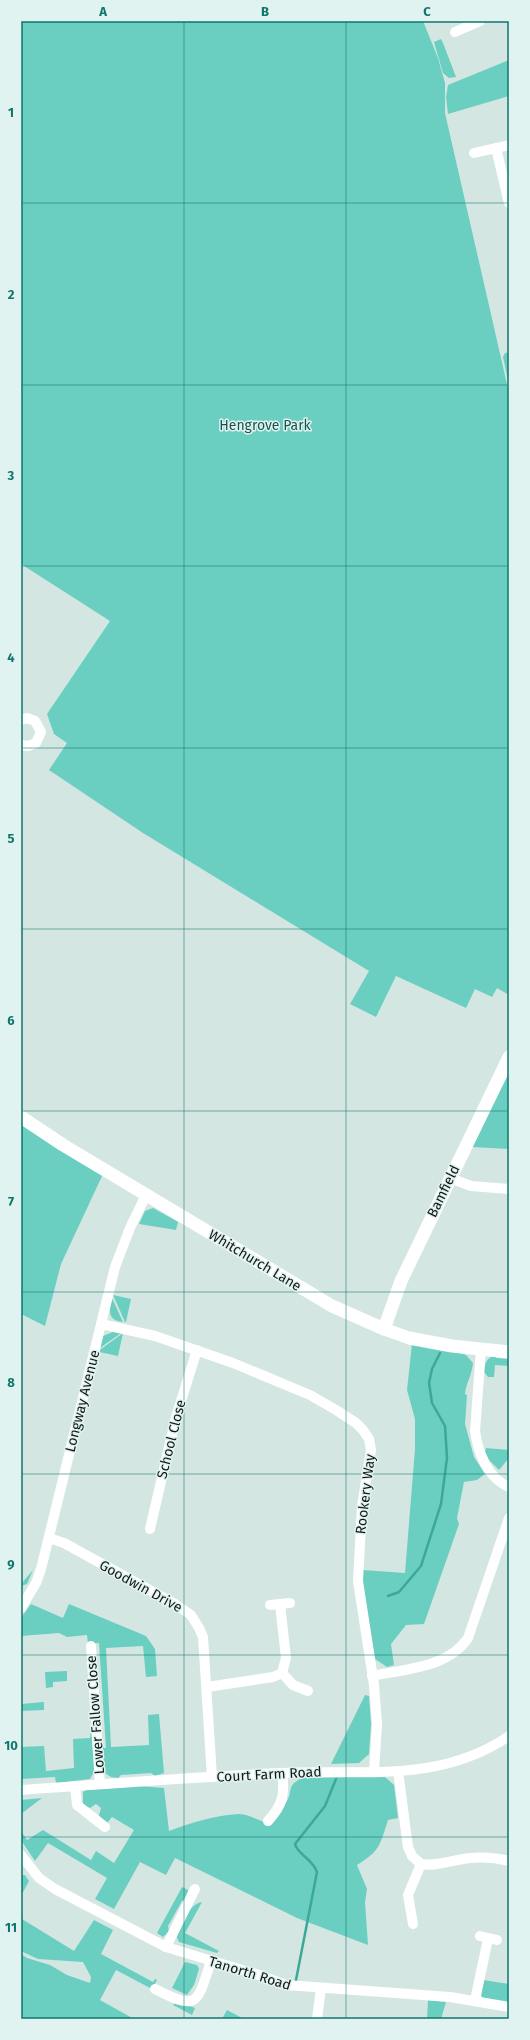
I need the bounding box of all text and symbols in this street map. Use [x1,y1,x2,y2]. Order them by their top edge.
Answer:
text: A [98,4,107,19]
text: B [261,4,269,19]
text: C [423,4,431,19]
text: 1 [8,105,14,120]
text: 2 [8,287,15,302]
park label: Hengrove Park [219,417,312,434]
text: 3 [7,468,15,483]
text: 4 [7,650,15,665]
text: 5 [8,831,15,846]
text: 6 [7,1013,15,1028]
street label: Bamfield [423,1162,463,1220]
text: 7 [8,1194,14,1209]
street label: Whitchurch Lane [205,1226,304,1295]
street label: Longway Avenue [62,1348,103,1454]
text: 8 [7,1375,15,1390]
street label: School Close [153,1398,190,1480]
street label: Rookery Way [352,1453,379,1535]
text: 9 [7,1557,15,1572]
street label: Goodwin Drive [96,1557,185,1616]
street label: Lower Fallow Close [83,1655,108,1775]
text: 10 [4,1738,18,1753]
street label: Court Farm Road [216,1763,322,1786]
text: 11 [5,1920,17,1935]
street label: Tanorth Road [207,1953,293,1994]

